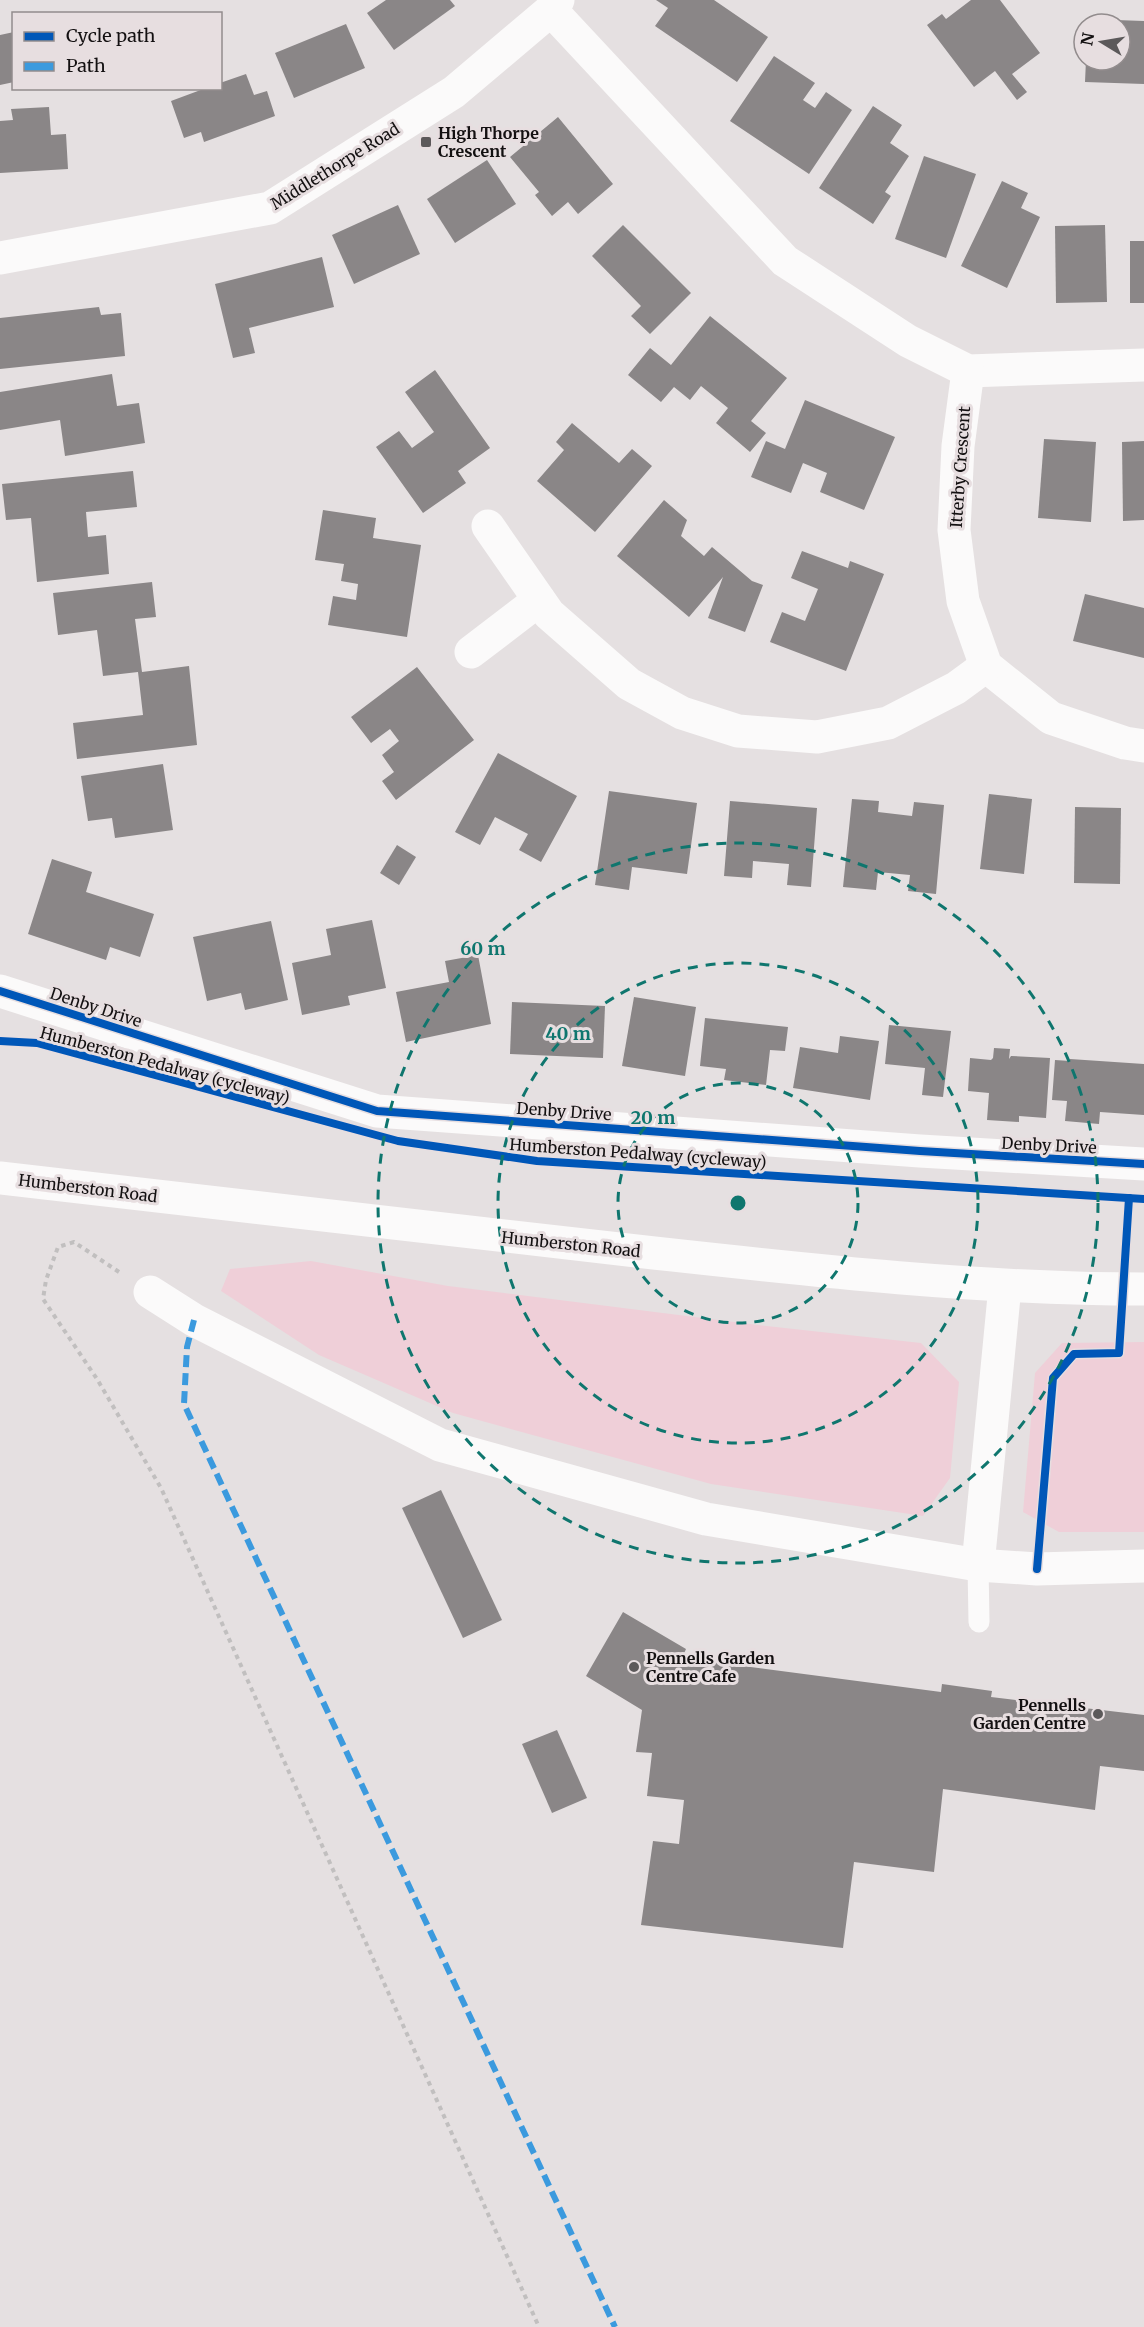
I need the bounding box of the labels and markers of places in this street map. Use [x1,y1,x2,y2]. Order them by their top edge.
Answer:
place label: High Thorpe Crescent [438,123,539,161]
marker: High Thorpe Crescent [419,135,433,149]
centre of rings [728,1193,748,1213]
place label: Pennells Garden Centre Cafe [646,1648,775,1686]
marker: Pennells Garden Centre Cafe [627,1660,641,1674]
place label: Pennells Garden Centre [973,1695,1086,1733]
marker: Pennells Garden Centre [1091,1707,1105,1721]

